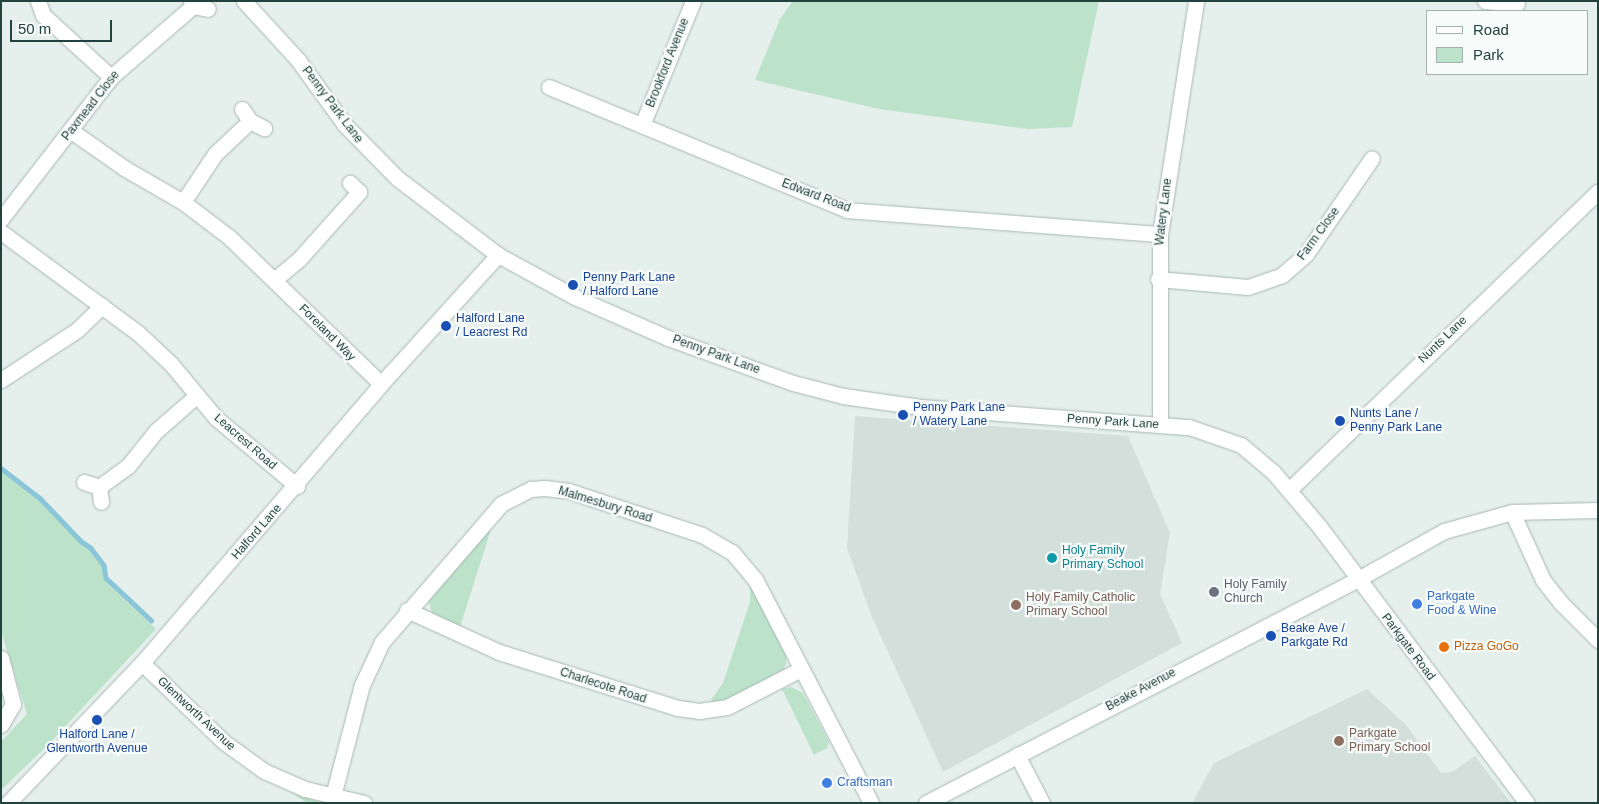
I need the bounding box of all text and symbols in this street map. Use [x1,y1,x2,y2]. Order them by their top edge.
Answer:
scale bar [12,10,115,42]
legend [1426,10,1589,75]
street label: Brookford Avenue [643,16,693,110]
text: 50 m [18,20,51,37]
text: Road [1473,21,1509,38]
text: Park [1473,46,1504,63]
street label: Penny Park Lane [299,64,365,146]
street label: Paxmead Close [59,68,123,144]
street label: Edward Road [779,176,853,216]
street label: Watery Lane [1153,178,1175,246]
street label: Farm Close [1295,205,1343,263]
place label: Penny Park Lane / Halford Lane [583,271,675,299]
marker: Penny Park Lane / Halford Lane [567,279,579,291]
street label: Foreland Way [296,302,358,364]
place label: Halford Lane / Leacrest Rd [456,312,527,340]
street label: Nunts Lane [1416,314,1470,366]
marker: Halford Lane / Leacrest Rd [440,320,452,332]
street label: Penny Park Lane [670,332,762,378]
place label: Penny Park Lane / Watery Lane [913,401,1005,429]
place label: Nunts Lane / Penny Park Lane [1350,407,1442,435]
marker: Penny Park Lane / Watery Lane [897,409,909,421]
street label: Leacrest Road [211,411,279,473]
street label: Penny Park Lane [1067,412,1159,432]
marker: Nunts Lane / Penny Park Lane [1334,415,1346,427]
street label: Malmesbury Road [556,484,654,526]
street label: Halford Lane [229,501,285,563]
place label: Holy Family Primary School [1062,544,1143,572]
marker: Holy Family Primary School [1046,552,1058,564]
place label: Holy Family Church [1224,578,1287,606]
marker: Holy Family Church [1208,586,1220,598]
place label: Parkgate Food & Wine [1427,590,1496,618]
place label: Holy Family Catholic Primary School [1026,591,1135,619]
marker: Parkgate Food & Wine [1411,598,1423,610]
marker: Holy Family Catholic Primary School [1010,599,1022,611]
street label: Parkgate Road [1378,611,1438,683]
place label: Beake Ave / Parkgate Rd [1281,622,1348,650]
marker: Beake Ave / Parkgate Rd [1265,630,1277,642]
place label: Pizza GoGo [1454,640,1519,654]
marker: Pizza GoGo [1438,641,1450,653]
street label: Charlecote Road [558,665,648,707]
street label: Beake Avenue [1103,665,1179,715]
street label: Glentworth Avenue [154,674,238,754]
marker: Halford Lane / Glentworth Avenue [91,714,103,726]
place label: Parkgate Primary School [1349,727,1430,755]
place label: Halford Lane / Glentworth Avenue [46,728,148,756]
marker: Parkgate Primary School [1333,735,1345,747]
place label: Craftsman [837,776,892,790]
marker: Craftsman [821,777,833,789]

